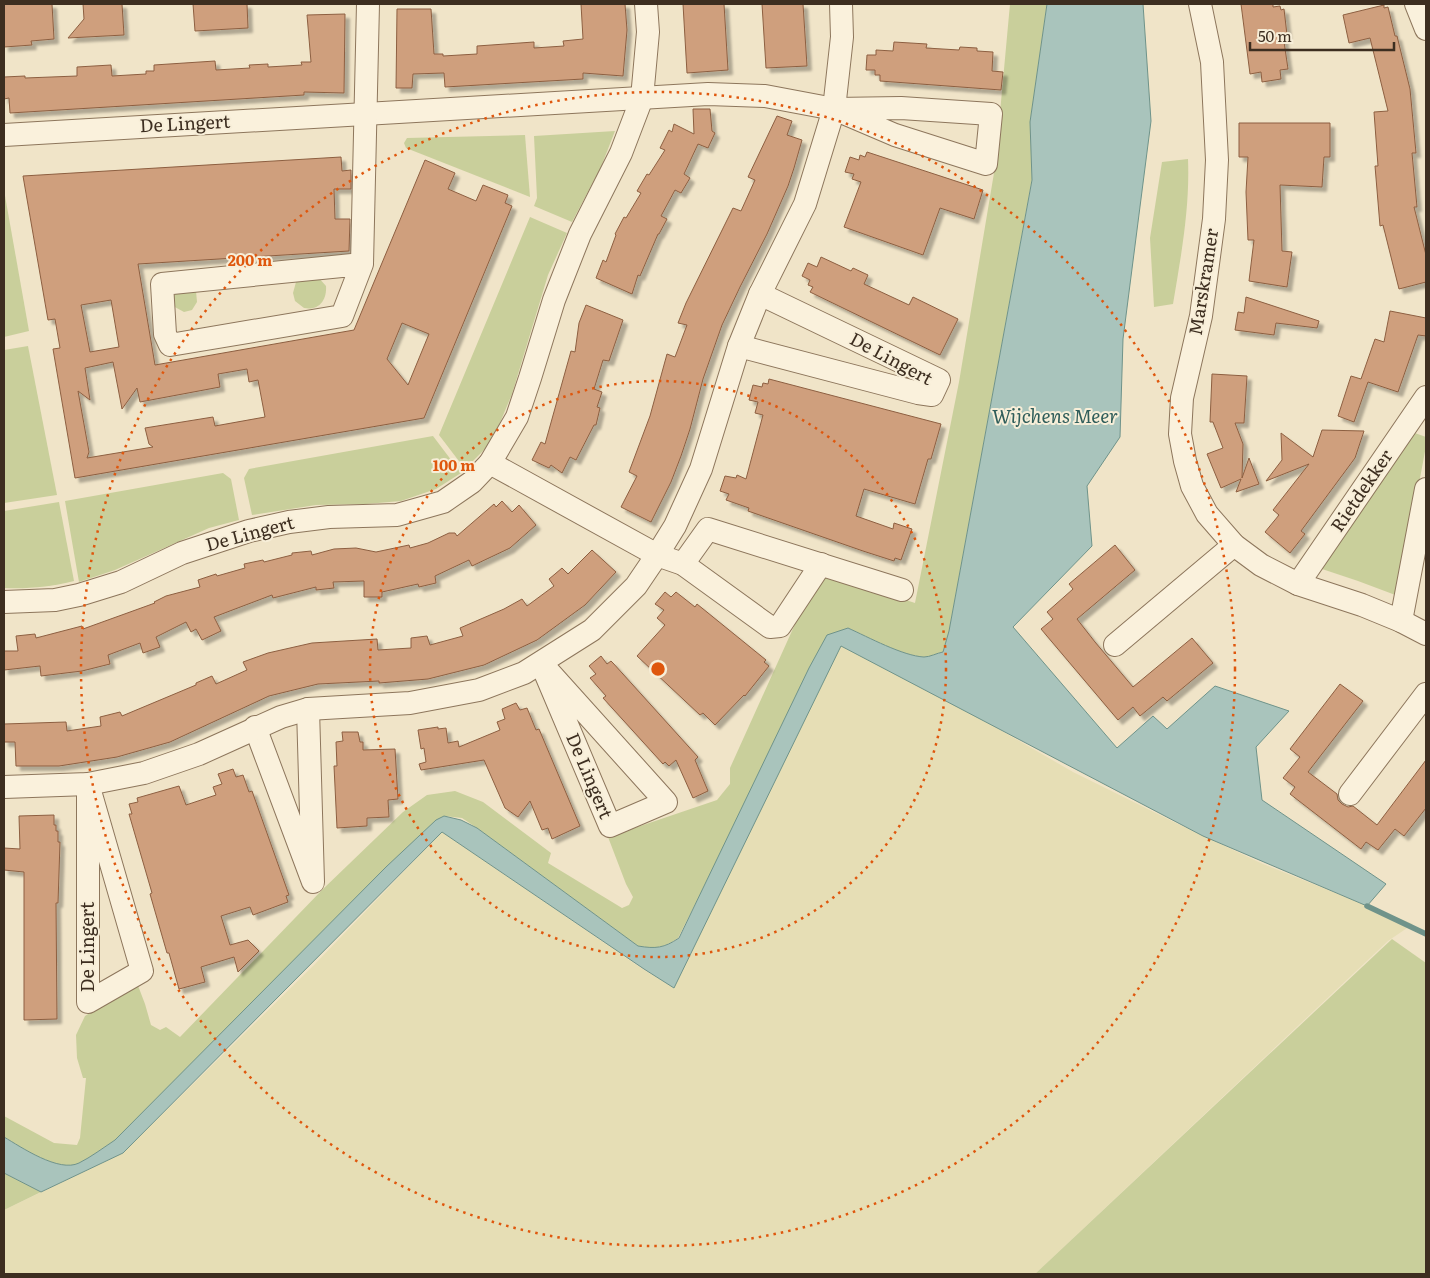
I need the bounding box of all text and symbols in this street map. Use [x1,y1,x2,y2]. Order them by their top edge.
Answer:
scale bar [1250,20,1394,52]
text: 50 m [1258,24,1292,47]
street label: De Lingert [139,107,232,138]
street label: Marskramer [1181,226,1224,337]
text: 200 m [228,248,272,271]
street label: De Lingert [845,324,939,391]
water label: Wijchens Meer [992,401,1118,429]
street label: Rietdekker [1323,443,1399,537]
text: 100 m [433,453,475,476]
street label: De Lingert [202,508,298,557]
centre of rings [649,660,667,678]
street label: De Lingert [560,728,621,823]
street label: De Lingert [73,901,100,992]

